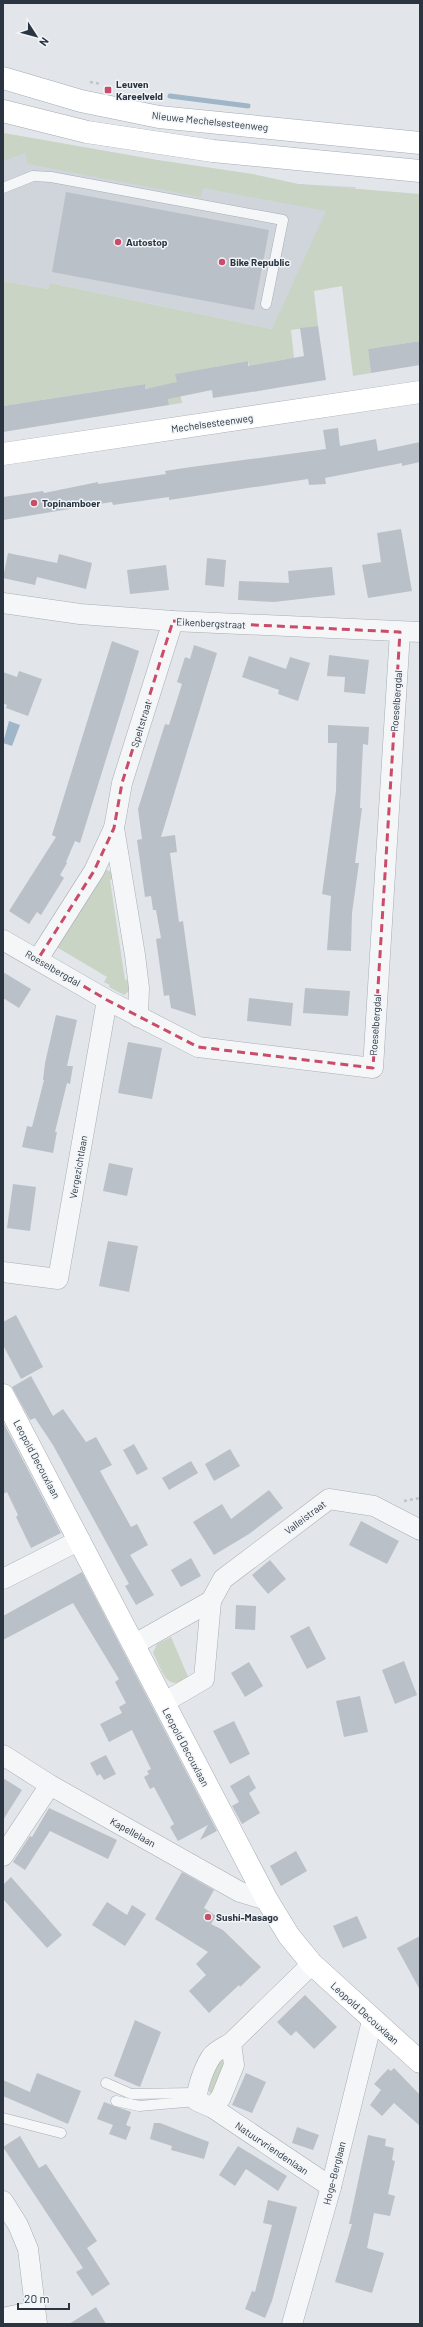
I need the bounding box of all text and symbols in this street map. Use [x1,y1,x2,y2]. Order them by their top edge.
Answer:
north arrow [16,16,56,56]
text: N [37,35,52,49]
place label: Leuven Kareelveld [116,78,163,102]
marker: Leuven Kareelveld [103,85,113,95]
street label: Nieuwe Mechelsesteenweg [151,109,269,133]
place label: Autostop [126,236,168,248]
marker: Autostop [113,237,123,247]
place label: Bike Republic [230,256,290,268]
marker: Bike Republic [217,257,227,267]
street label: Mechelsesteenweg [170,411,254,435]
place label: Topinamboer [42,497,101,509]
marker: Topinamboer [29,498,39,508]
street label: Eikenbergstraat [176,615,246,631]
street label: Roeselbergdal [388,670,404,732]
street label: Speltstraat [128,699,154,749]
street label: Roeselbergdal [23,947,83,989]
street label: Roeselbergdal [367,994,383,1056]
street label: Vergezichtlaan [67,1134,89,1200]
street label: Leopold Decouxlaan [11,1418,63,1500]
street label: Valleistraat [282,1497,328,1537]
street label: Leopold Decouxlaan [160,1706,212,1788]
street label: Kapellelaan [108,1815,158,1849]
place label: Sushi-Masago [216,1911,279,1923]
marker: Sushi-Masago [203,1912,213,1922]
street label: Leopold Decouxlaan [329,1979,401,2047]
street label: Natuurvriendenlaan [233,2119,311,2177]
street label: Hoge-Berglaan [320,2140,348,2206]
scale bar [18,2285,69,2311]
text: 20 m [24,2291,50,2305]

